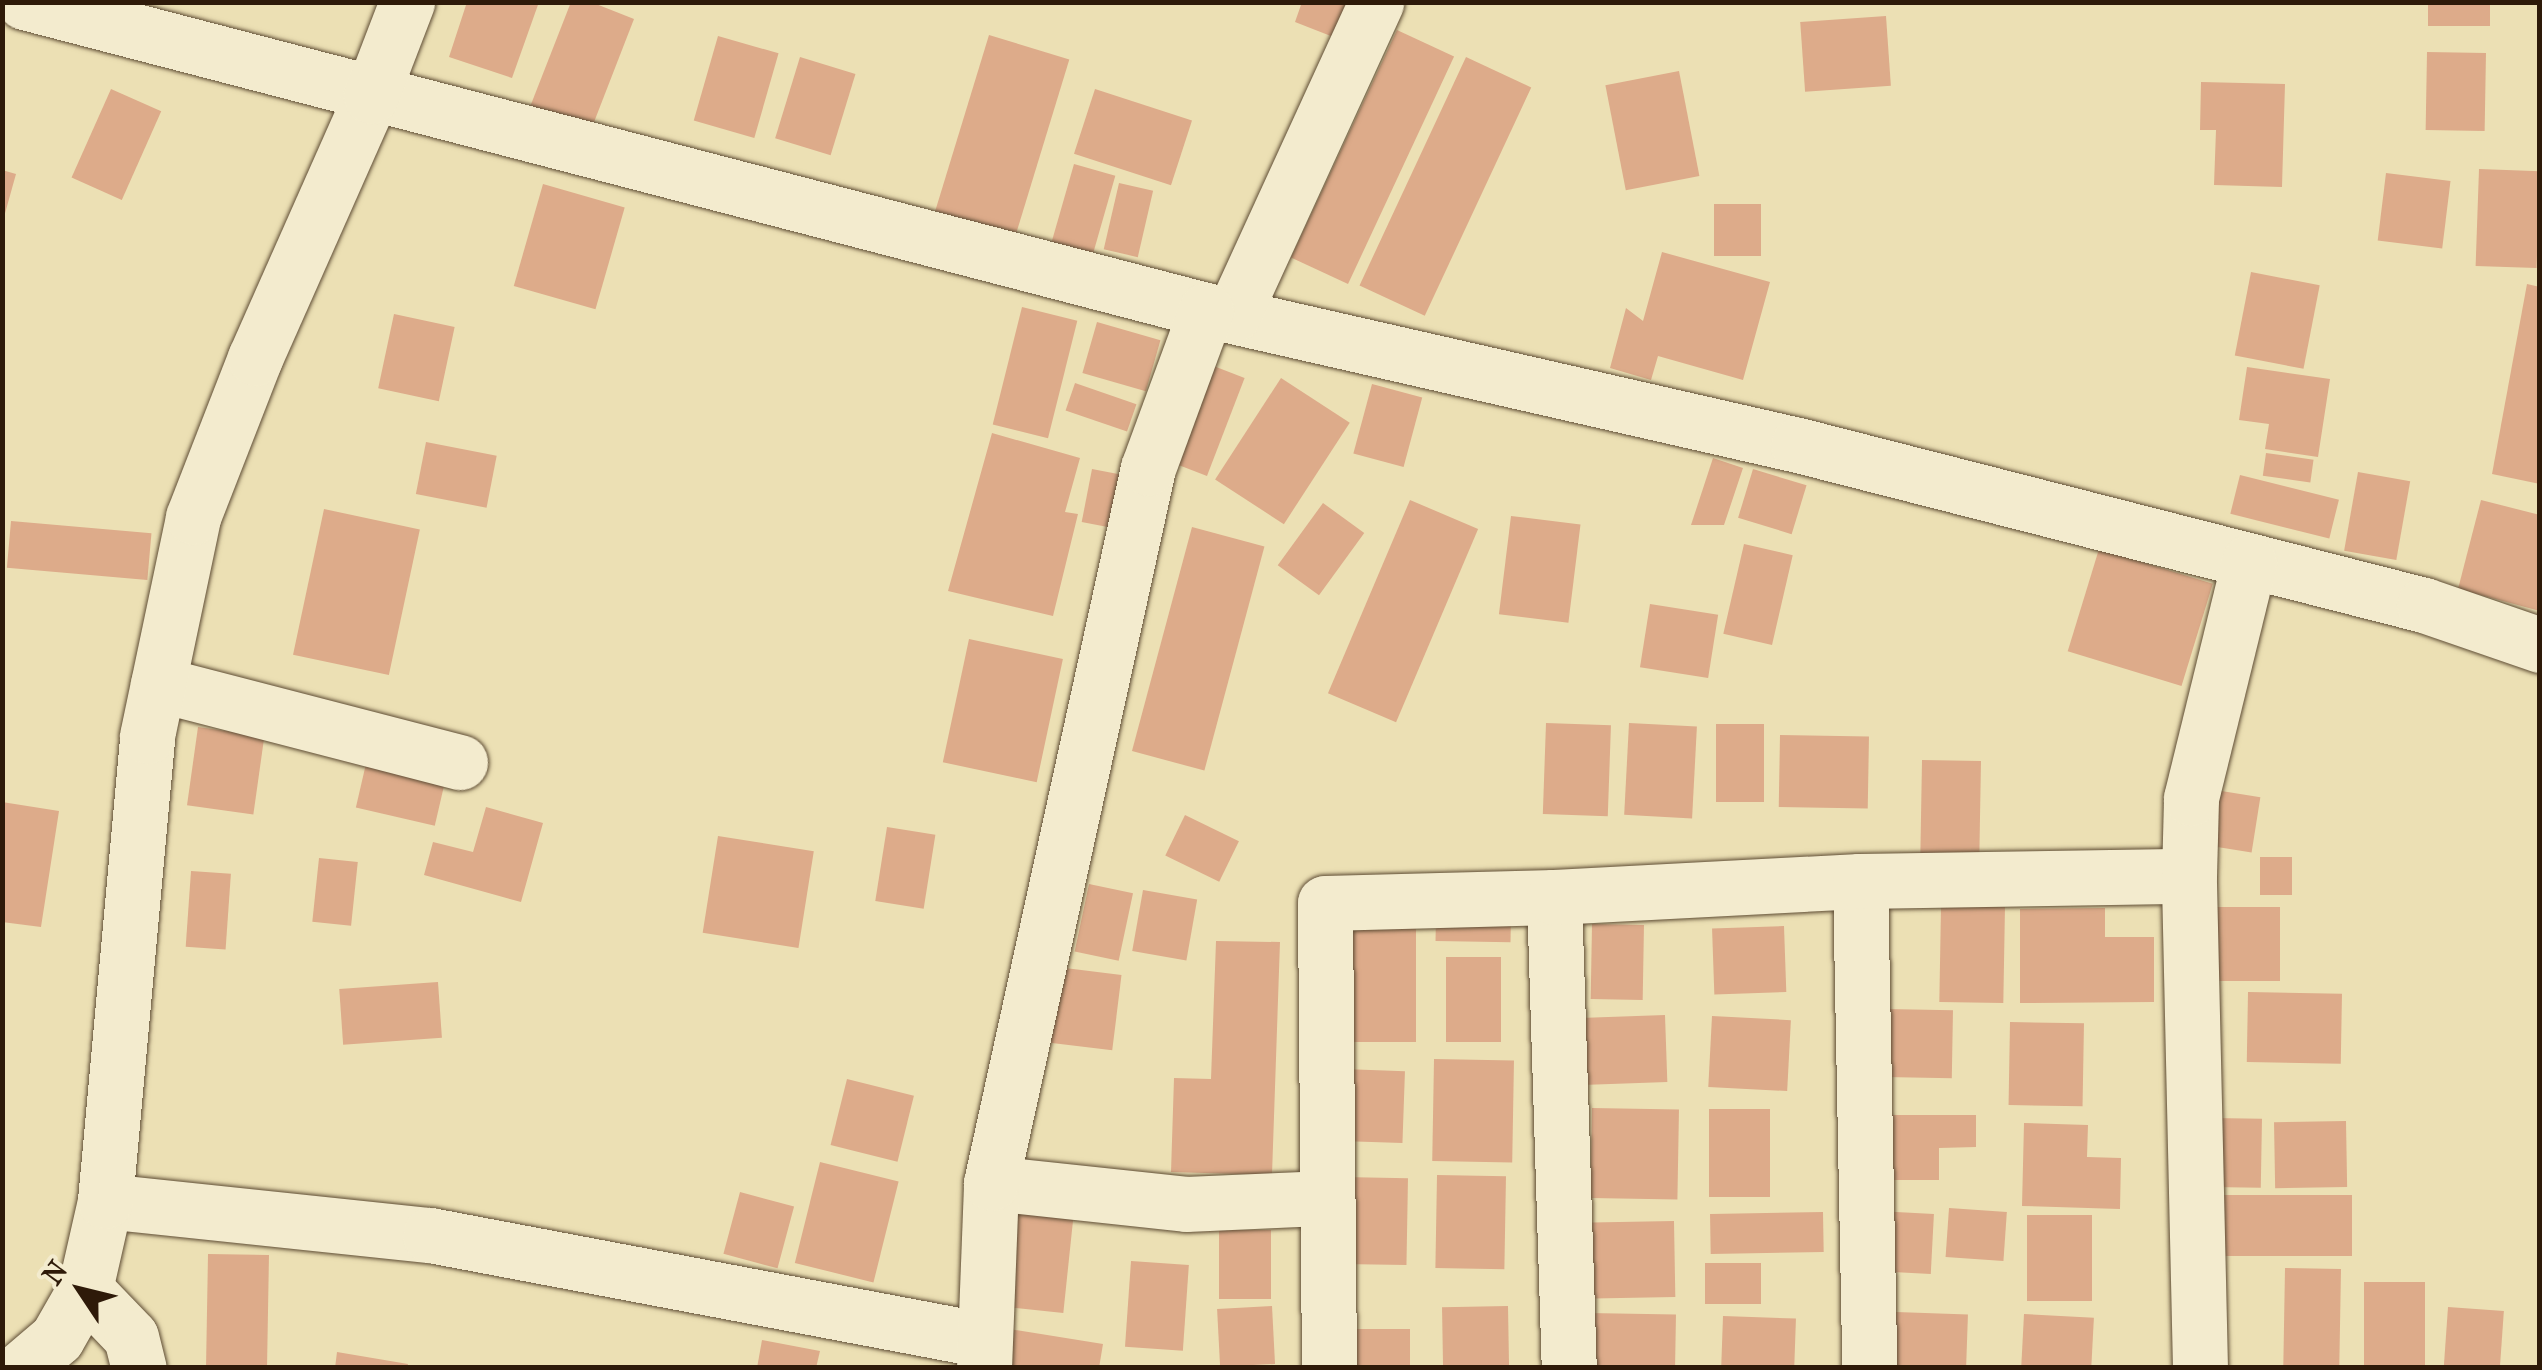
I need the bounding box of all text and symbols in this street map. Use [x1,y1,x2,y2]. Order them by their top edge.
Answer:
north arrow [30,1240,130,1340]
text: N [35,1254,75,1291]

